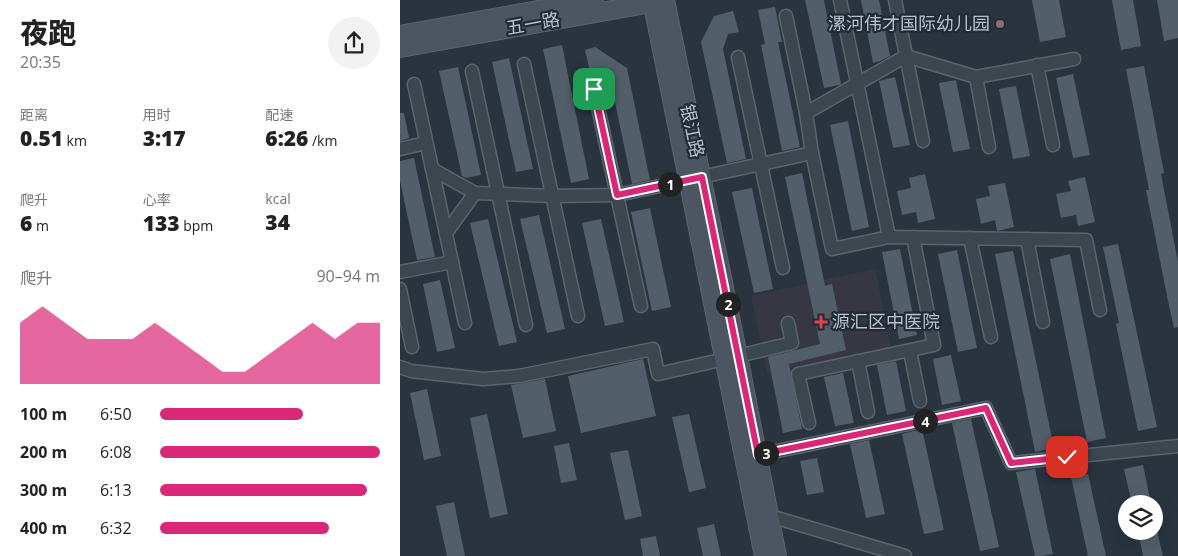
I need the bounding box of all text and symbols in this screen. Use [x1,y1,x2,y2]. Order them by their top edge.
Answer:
street label: 五一路 [504,7,561,40]
place label: 漯河伟才国际幼儿园 [828,11,990,35]
text: 夜跑 [20,13,76,51]
button: share [328,17,380,69]
marker: 漯河伟才国际幼儿园 [994,18,1006,30]
text: 20:35 [20,51,61,73]
pin [573,68,615,110]
icon: arrive [580,75,608,103]
street label: 银江路 [676,102,710,160]
text: 距离 [20,105,48,124]
text: 用时 [143,105,171,124]
text: 配速 [265,105,293,124]
text: 0.51 [20,124,63,152]
text: 3:17 [143,124,186,152]
text: 6:26 [265,124,308,152]
text: km [63,131,87,150]
text: /km [308,131,337,150]
pin: 1 [658,172,682,196]
text: 1 [666,175,675,194]
text: kcal [265,189,291,208]
text: 爬升 [20,190,48,209]
text: 心率 [143,190,171,209]
text: 34 [265,208,290,236]
text: 6 [20,209,32,237]
text: 133 [143,209,180,237]
text: m [32,216,49,235]
text: bpm [180,216,213,235]
text: 90–94 m [316,265,380,287]
text: 爬升 [20,267,52,289]
pin: 2 [716,292,740,316]
text: 2 [724,295,733,314]
place label: 源汇区中医院 [832,309,940,333]
marker: 源汇区中医院 [814,315,828,329]
text: 100 m [20,403,67,425]
text: 6:50 [100,403,132,425]
pin: 4 [912,408,938,434]
text: 4 [921,412,930,431]
pin [1046,436,1088,478]
pin: 3 [754,440,778,466]
text: 200 m [20,441,67,463]
text: 6:08 [100,441,132,463]
icon: check [1053,443,1081,471]
text: 3 [762,444,771,463]
text: 300 m [20,479,67,501]
text: 6:13 [100,479,132,501]
map controls [1118,495,1163,540]
button: layers [1118,495,1163,540]
text: 400 m [20,517,67,539]
text: 6:32 [100,517,132,539]

